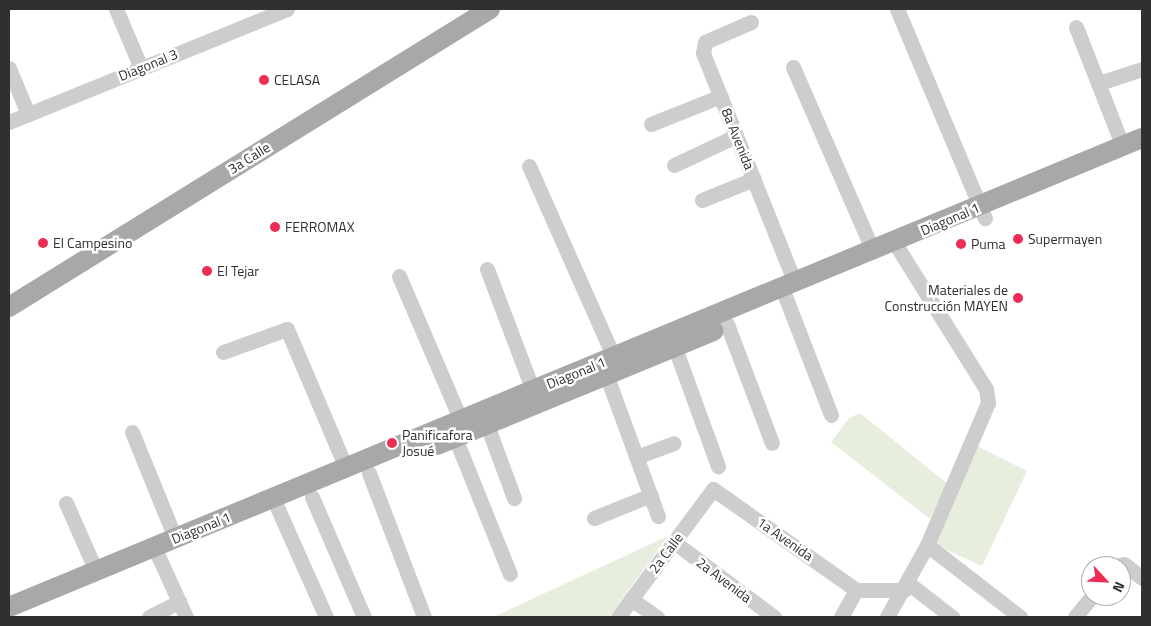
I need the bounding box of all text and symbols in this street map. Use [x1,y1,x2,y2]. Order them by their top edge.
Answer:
street label: Diagonal 3 [116,46,180,84]
place label: CELASA [274,72,320,88]
marker: CELASA [258,74,270,86]
street label: 8a Avenida [718,106,758,172]
street label: 3a Calle [225,139,273,177]
street label: Diagonal 1 [918,199,982,239]
place label: FERROMAX [285,219,355,235]
marker: FERROMAX [269,221,281,233]
place label: Supermayen [1028,231,1102,247]
marker: Supermayen [1012,233,1024,245]
place label: El Campesino [53,235,132,251]
place label: Puma [971,236,1005,252]
marker: El Campesino [37,237,49,249]
marker: Puma [955,238,967,250]
place label: El Tejar [217,263,259,279]
marker: El Tejar [201,265,213,277]
place label: Materiales de Construcción MAYEN [885,282,1008,314]
marker: Materiales de Construcción MAYEN [1012,292,1024,304]
street label: Diagonal 1 [544,354,608,392]
place label: Panificafora Josué [402,427,472,460]
marker: Panificafora Josué [386,437,398,449]
street label: Diagonal 1 [169,509,233,547]
street label: 1a Avenida [754,514,816,564]
street label: 2a Calle [645,530,687,576]
street label: 2a Avenida [693,554,755,606]
north arrow [1081,556,1131,606]
text: N [1108,578,1131,596]

